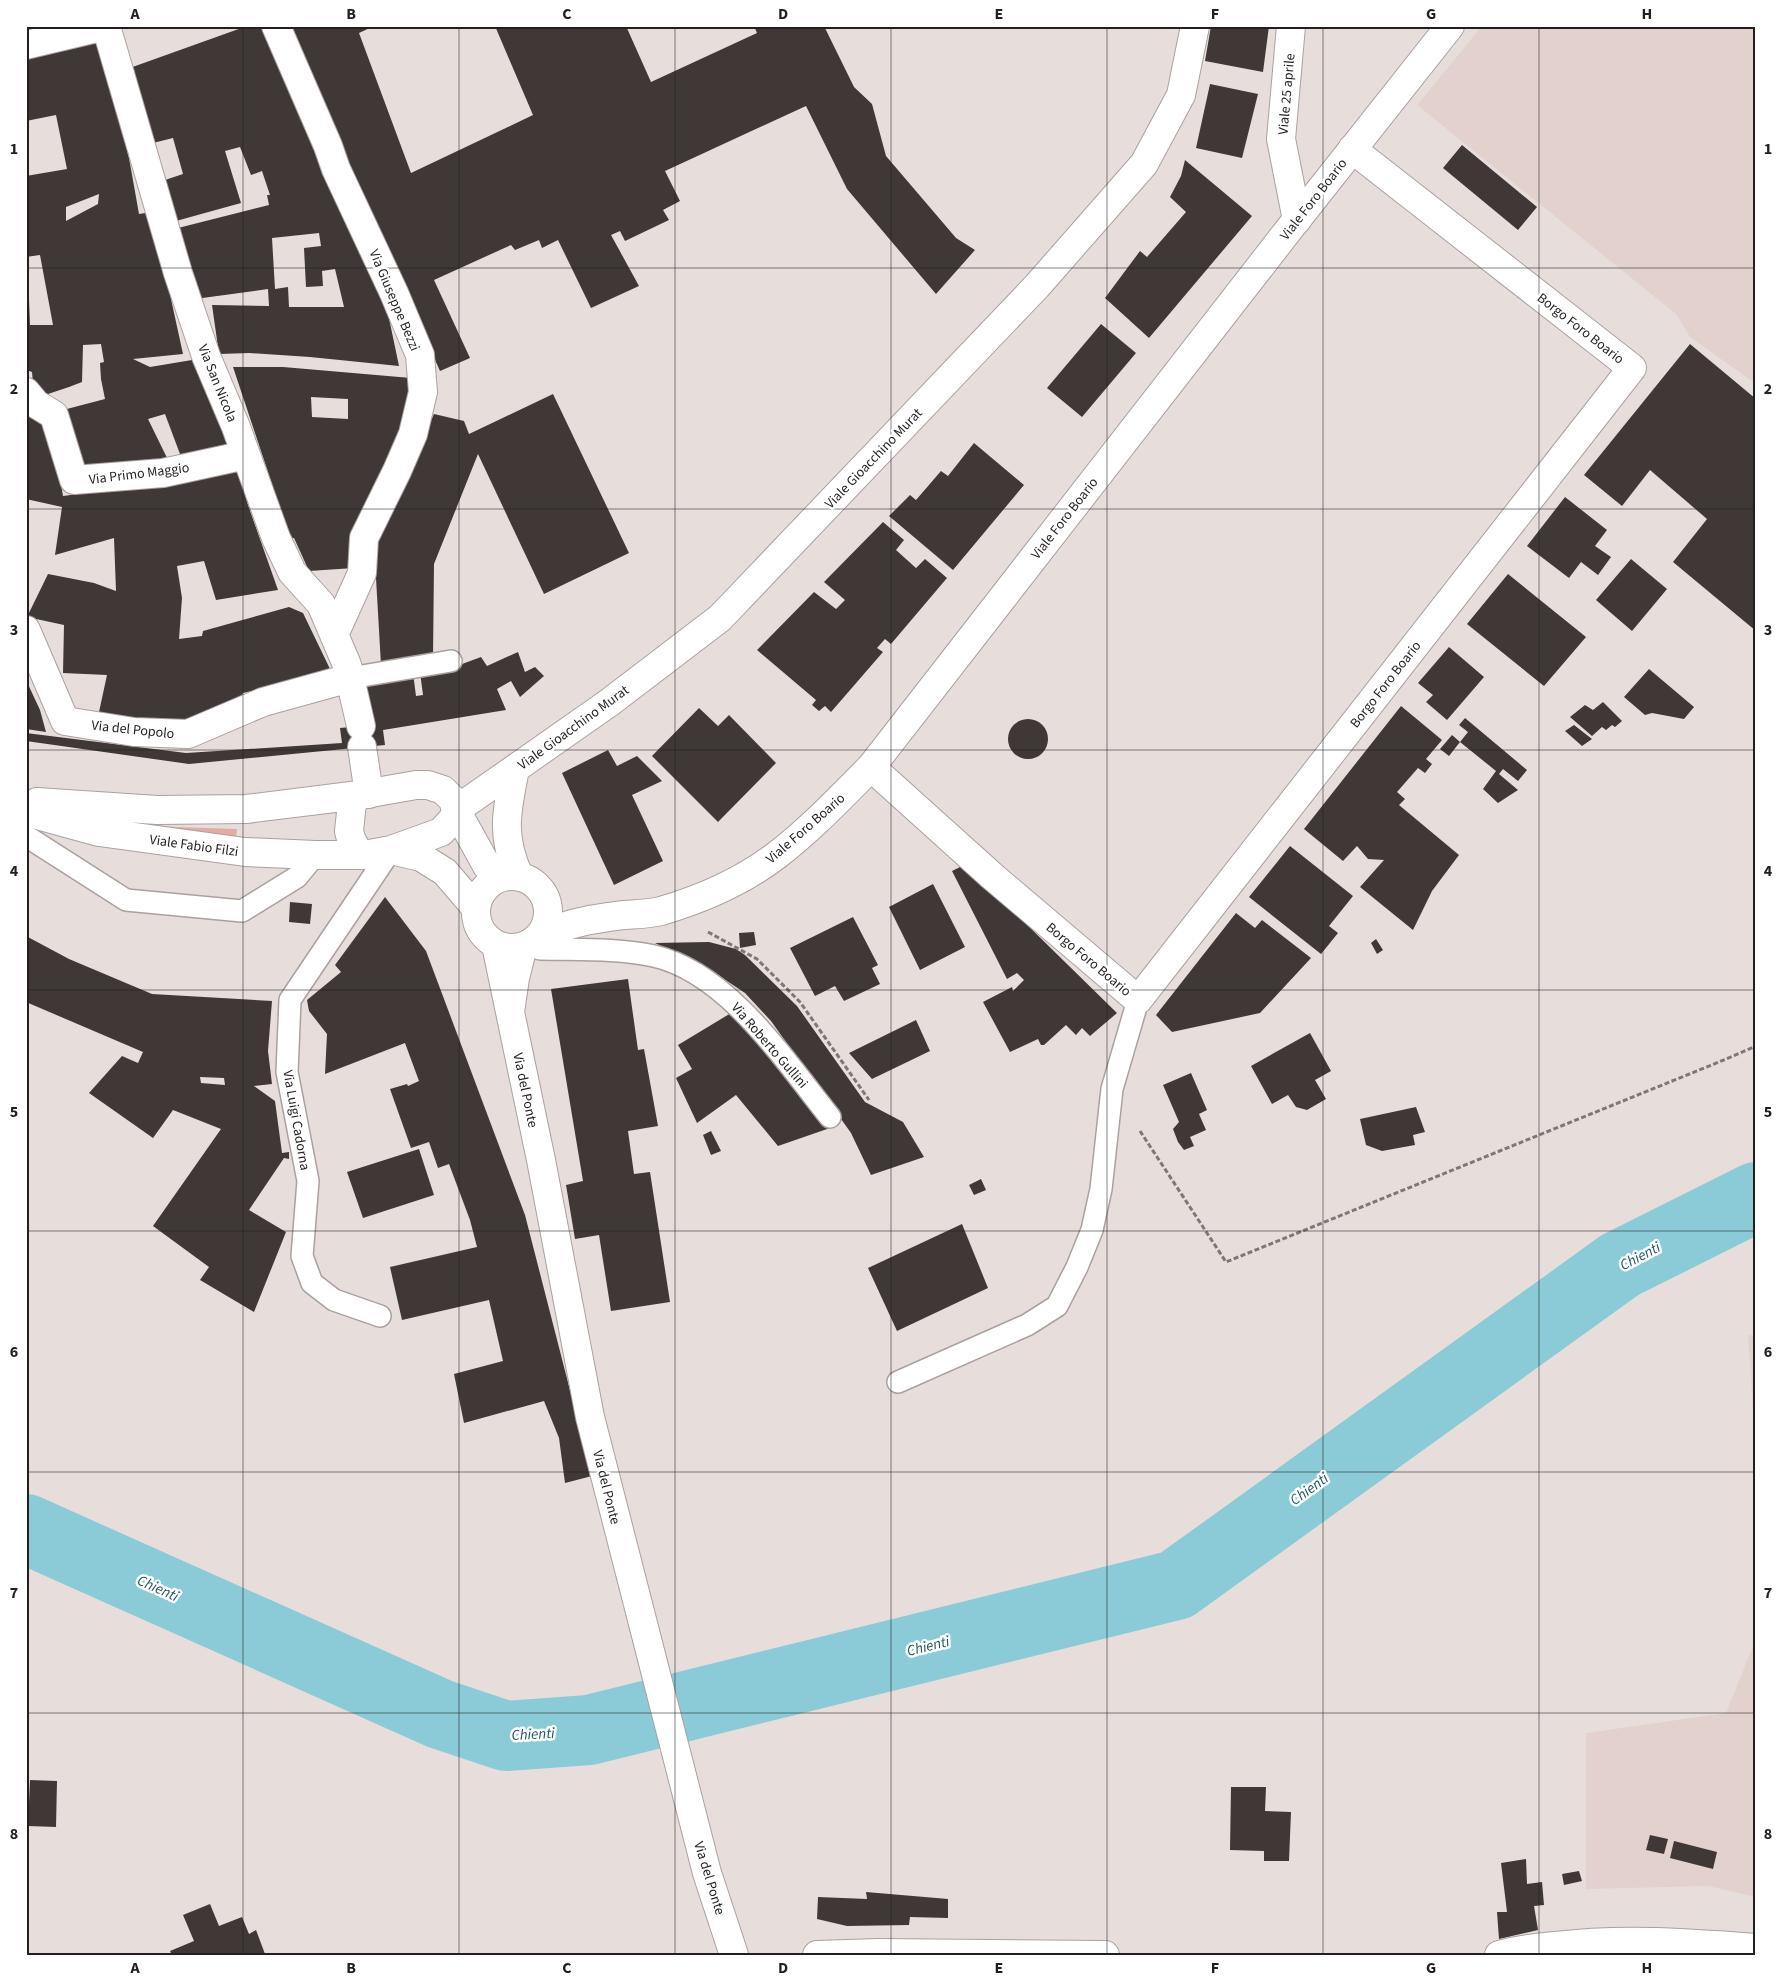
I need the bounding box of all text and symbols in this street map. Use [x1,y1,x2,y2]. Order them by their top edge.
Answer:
text: A [129,3,140,25]
text: B [346,3,356,25]
text: C [562,3,572,25]
text: D [778,3,788,25]
text: E [995,3,1003,25]
text: F [1211,3,1219,25]
text: G [1426,3,1436,25]
text: H [1642,3,1652,25]
street label: Viale 25 aprile [1273,53,1301,135]
text: 1 [10,138,18,160]
text: 1 [1764,138,1772,160]
street label: Viale Foro Boario [1275,154,1352,245]
street label: Via Giuseppe Bezzi [364,246,425,354]
street label: Borgo Foro Boario [1533,288,1628,369]
street label: Via San Nicola [192,341,242,425]
text: 2 [10,378,18,400]
text: 2 [1764,378,1772,400]
street label: Viale Gioacchino Murat [820,404,927,513]
street label: Via Primo Maggio [88,458,191,490]
street label: Viale Foro Boario [1026,473,1103,564]
text: 3 [10,619,18,641]
text: 3 [1764,619,1772,641]
street label: Borgo Foro Boario [1345,637,1426,732]
street label: Viale Gioacchino Murat [514,680,633,775]
street label: Via del Popolo [90,716,175,744]
street label: Viale Foro Boario [762,789,850,869]
street label: Viale Fabio Filzi [148,830,240,862]
text: 4 [10,860,19,882]
text: 4 [1764,860,1773,882]
street label: Borgo Foro Boario [1041,918,1135,1001]
street label: Via Roberto Gullini [726,998,812,1093]
street label: Via del Ponte [507,1051,543,1129]
street label: Via Luigi Cadorna [277,1068,315,1172]
text: 5 [10,1101,18,1123]
text: 5 [1764,1101,1772,1123]
water label: Chienti [1616,1237,1665,1276]
text: 6 [10,1341,18,1363]
text: 6 [1764,1341,1772,1363]
street label: Via del Ponte [587,1448,625,1527]
water label: Chienti [1286,1468,1333,1511]
water label: Chienti [134,1570,182,1607]
text: 7 [10,1582,18,1604]
text: 7 [1764,1582,1772,1604]
water label: Chienti [905,1631,952,1662]
water label: Chienti [511,1723,556,1746]
text: 8 [10,1823,18,1845]
text: 8 [1764,1823,1772,1845]
street label: Via del Ponte [688,1839,730,1918]
text: A [129,1957,140,1979]
text: B [346,1957,356,1979]
text: C [562,1957,572,1979]
text: D [778,1957,788,1979]
text: E [995,1957,1003,1979]
text: F [1211,1957,1219,1979]
text: G [1426,1957,1436,1979]
text: H [1642,1957,1652,1979]

